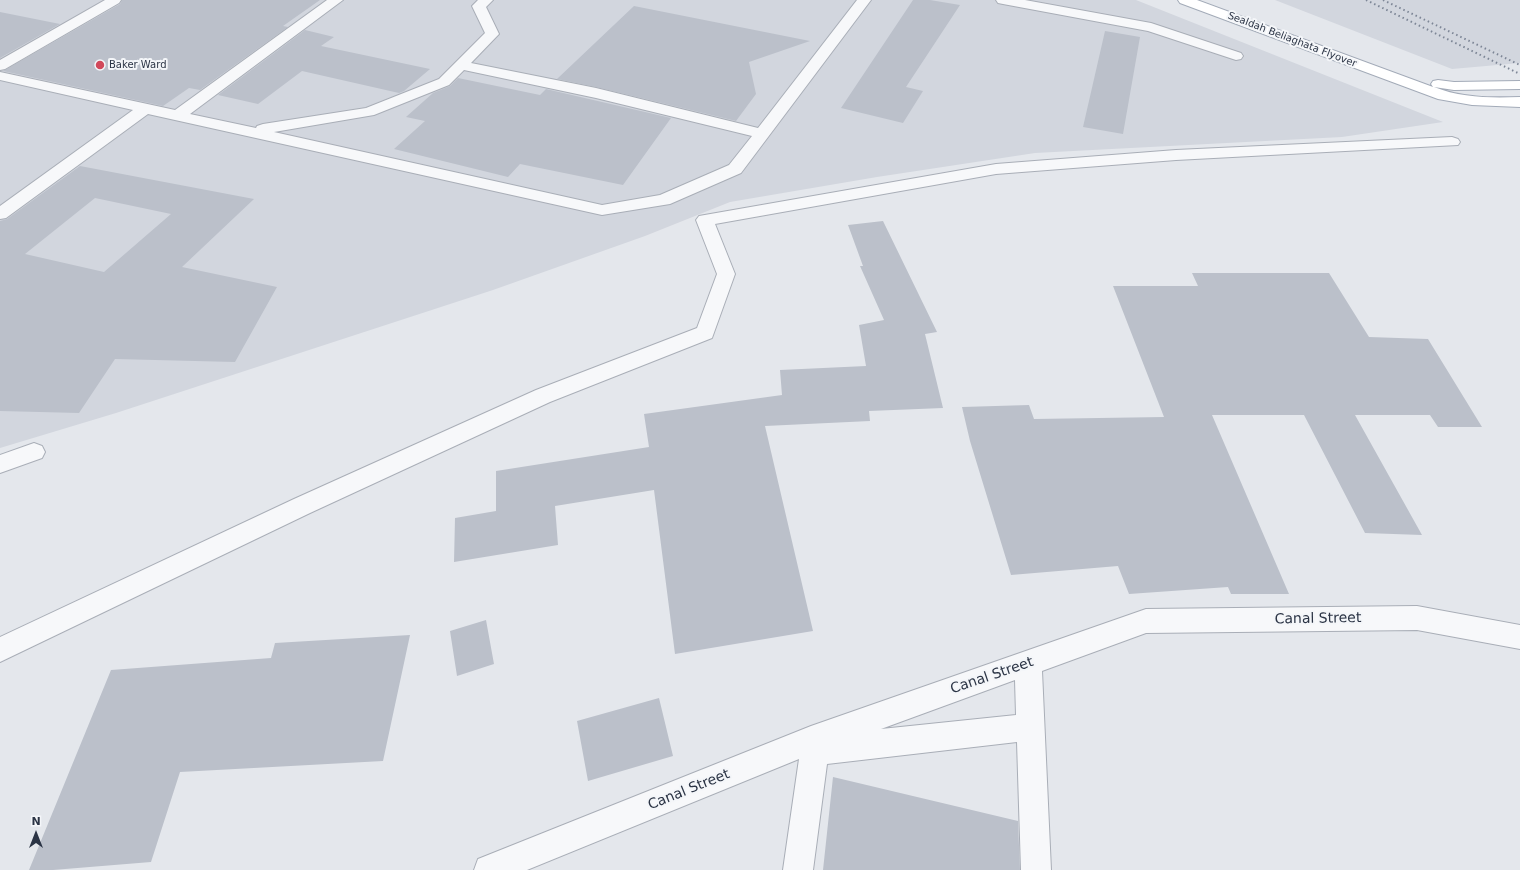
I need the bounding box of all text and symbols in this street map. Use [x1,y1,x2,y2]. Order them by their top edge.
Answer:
street label: Sealdah Beliaghata Flyover [1226,10,1358,70]
marker: Baker Ward [94,59,106,71]
place label: Baker Ward [109,59,167,71]
street label: Canal Street [1275,610,1361,628]
street label: Canal Street [948,654,1036,698]
street label: Canal Street [646,766,732,814]
north arrow [16,814,56,854]
text: N [31,815,41,828]

